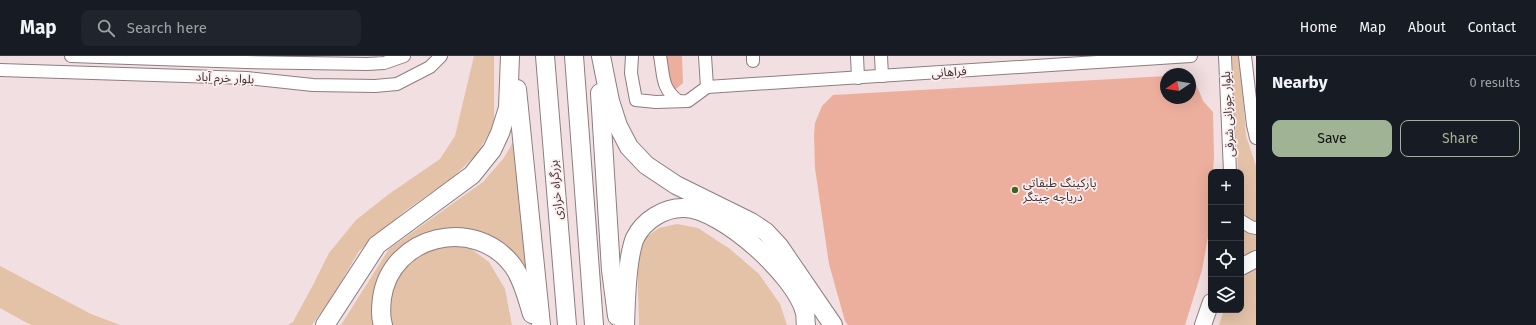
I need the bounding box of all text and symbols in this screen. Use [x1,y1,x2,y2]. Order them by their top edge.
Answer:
search box [81,10,361,46]
text: Map [20,16,57,39]
icon: search [95,17,117,39]
text: Search here [127,19,207,37]
text: Home [1300,19,1337,36]
text: Map [1359,19,1386,36]
text: About [1408,19,1446,36]
text: Contact [1468,19,1516,36]
street label: فراهانی [931,64,967,80]
north arrow [1160,68,1196,104]
street label: بلوار خرم آباد [195,69,255,89]
street label: بلوار جوزانی شرقی [1219,71,1237,157]
text: Nearby [1272,72,1327,93]
text: 0 results [1469,75,1520,90]
button: Save [1272,120,1392,157]
button: Share [1400,120,1520,157]
street label: بزرگراه خرازی [546,159,566,221]
map controls [1208,169,1244,313]
button: + [1208,169,1244,205]
place label: پارکینگ طبقاتی دریاچه چیتگر [1022,176,1097,205]
marker: پارکینگ طبقاتی دریاچه چیتگر [1010,185,1020,195]
button: − [1208,205,1244,241]
button: locate [1208,241,1244,277]
button: layers [1208,277,1244,313]

